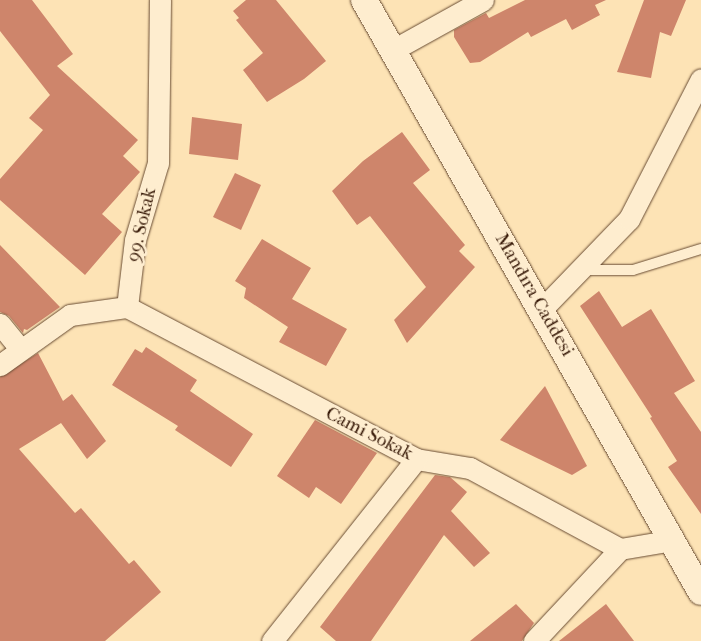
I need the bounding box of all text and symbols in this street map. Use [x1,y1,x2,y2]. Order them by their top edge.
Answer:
street label: 99. Sokak [122,186,162,264]
street label: Mandıra Caddesi [490,229,578,361]
street label: Cami Sokak [322,402,416,466]

